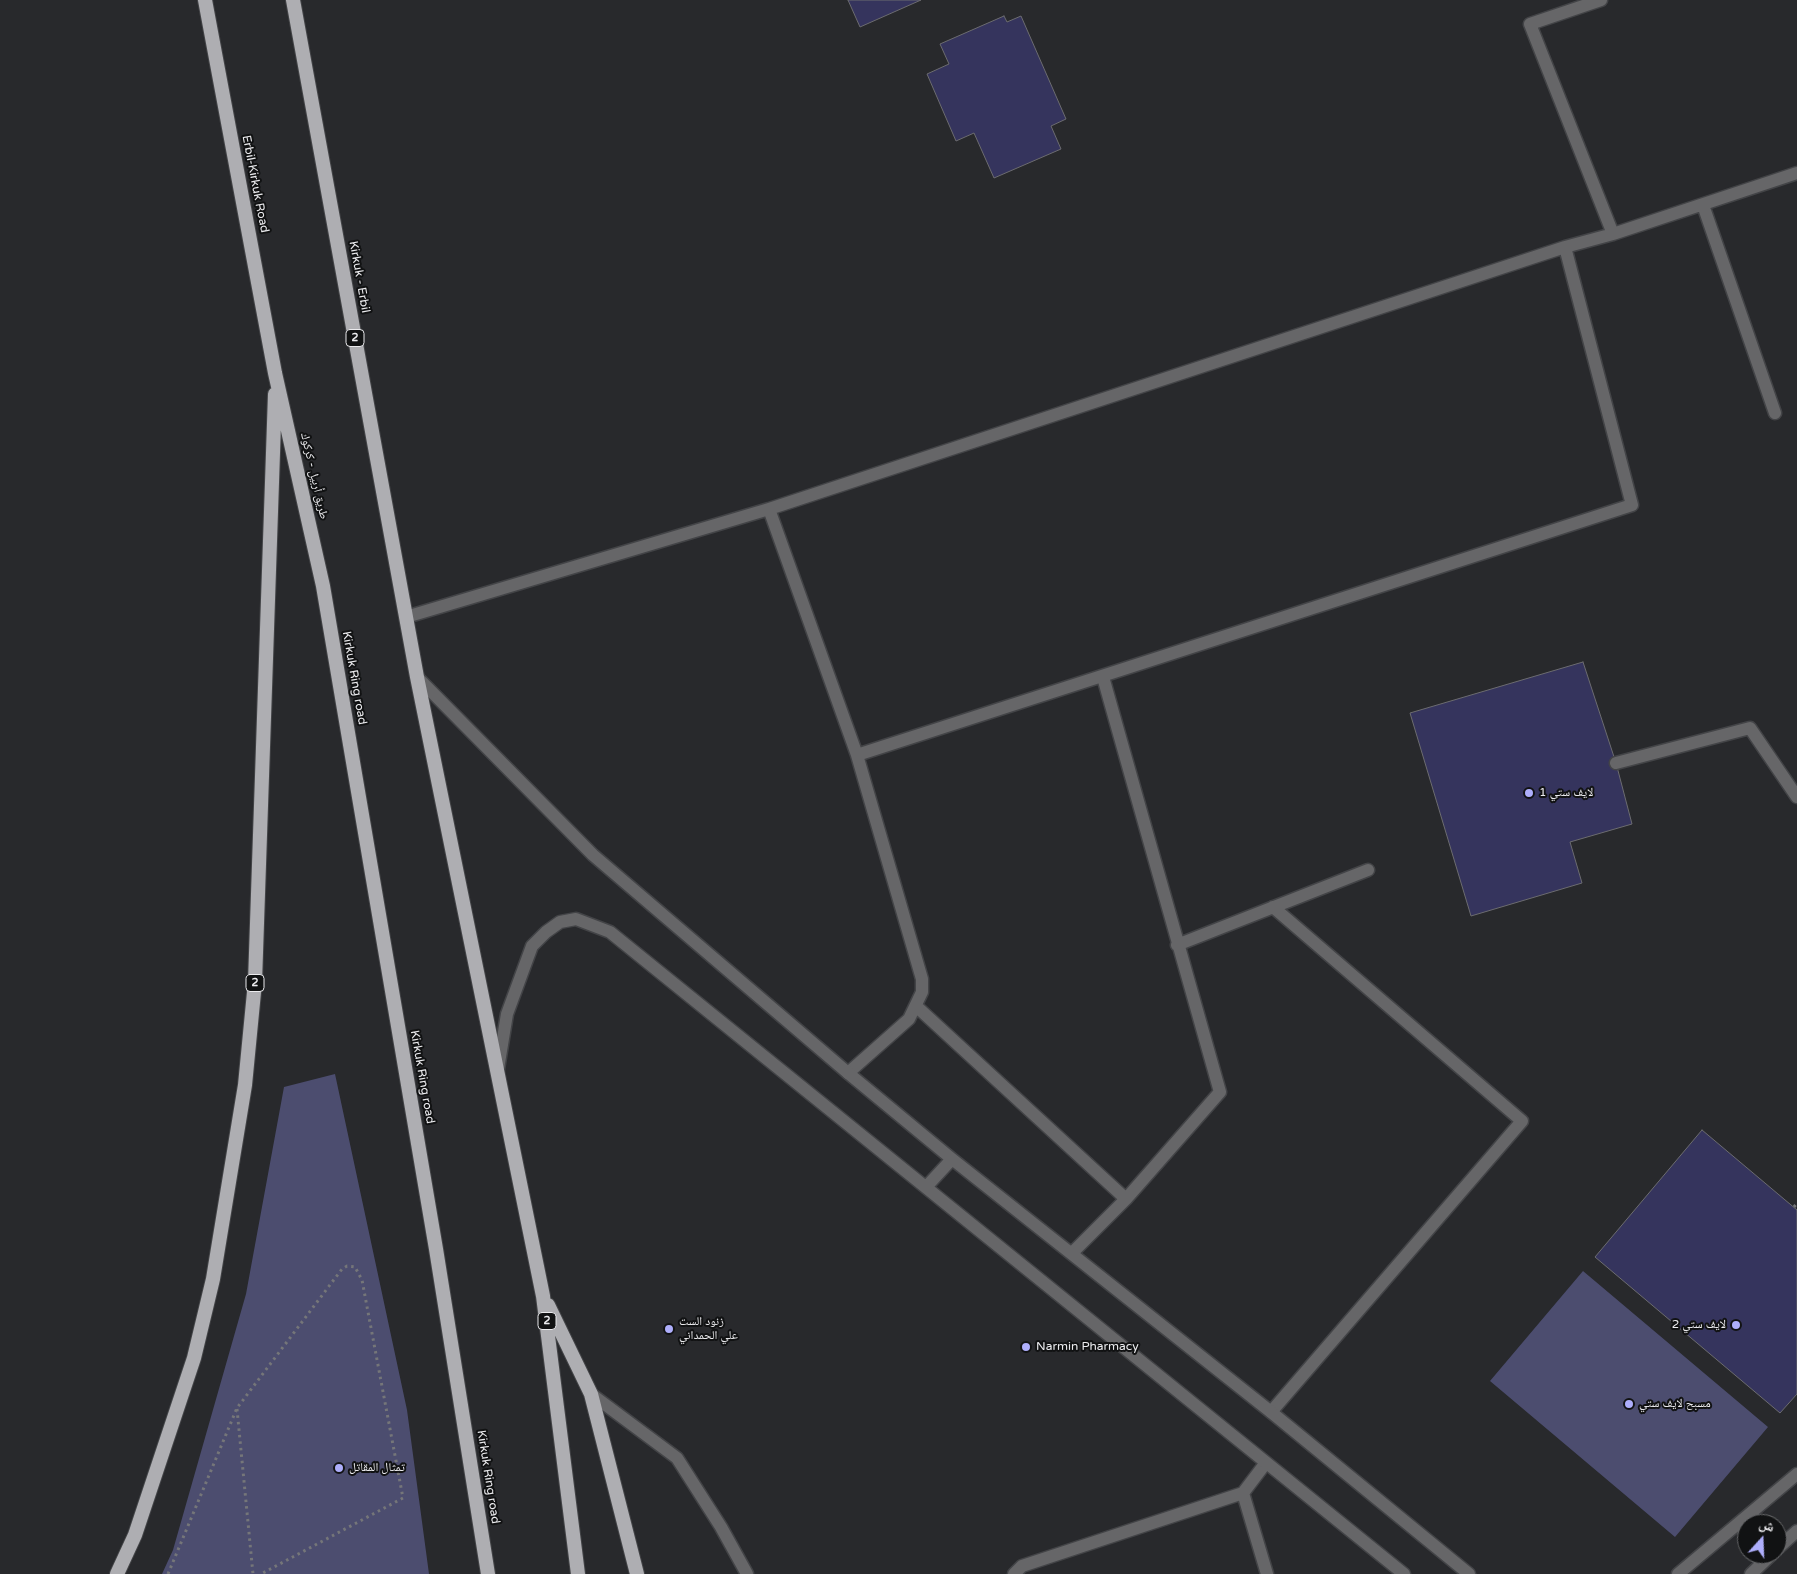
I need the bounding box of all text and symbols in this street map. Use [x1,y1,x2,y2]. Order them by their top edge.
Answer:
street label: Erbil-Kirkuk Road [238,134,272,234]
street label: Kirkuk - Erbil [346,240,372,314]
road number: 2 [346,329,364,346]
street label: طريق أربيل - كركوك [297,431,331,521]
street label: Kirkuk Ring road [339,630,369,726]
place label: لايف ستي 1 [1539,786,1593,800]
marker: لايف ستي 1 [1523,787,1535,799]
road number: 2 [246,974,264,991]
street label: Kirkuk Ring road [407,1029,437,1125]
road number: 2 [538,1312,556,1330]
place label: زنود الست علي الحمداني [679,1315,738,1343]
place label: لايف ستي 2 [1672,1318,1726,1332]
marker: لايف ستي 2 [1730,1319,1742,1331]
marker: زنود الست علي الحمداني [663,1323,675,1335]
place label: Narmin Pharmacy [1036,1340,1139,1354]
marker: Narmin Pharmacy [1020,1341,1032,1353]
place label: مسبح لايف ستي [1639,1397,1711,1411]
marker: مسبح لايف ستي [1623,1398,1635,1410]
street label: Kirkuk Ring road [473,1429,503,1525]
place label: تمثال المقاتل [349,1461,405,1475]
marker: تمثال المقاتل [333,1462,345,1474]
north arrow [1737,1514,1787,1564]
text: ش [1757,1515,1777,1536]

